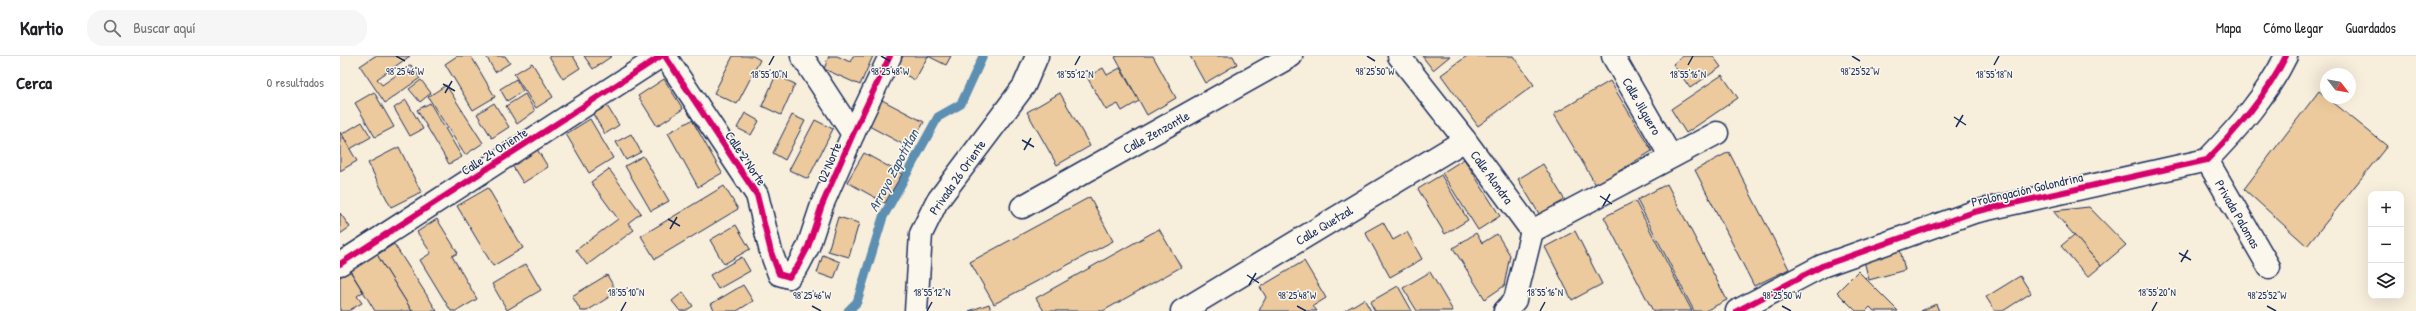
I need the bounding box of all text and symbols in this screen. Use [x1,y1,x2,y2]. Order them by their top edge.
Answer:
search box [87,10,367,46]
text: Kartio [20,15,63,41]
icon: search [101,17,123,39]
text: Buscar aquí [133,17,196,38]
text: Mapa [2216,18,2241,37]
text: Cómo llegar [2263,18,2323,37]
text: Guardados [2345,18,2396,37]
text: 98°25'46"W [386,65,425,78]
text: 98°25'48"W [871,65,910,78]
text: 98°25'50"W [1356,65,1395,78]
text: 98°25'52"W [1841,65,1880,78]
text: 18°55'10"N [751,68,787,81]
text: 18°55'12"N [1056,68,1094,81]
text: 18°55'16"N [1670,68,1706,81]
text: 18°55'18"N [1976,68,2012,81]
north arrow [2320,68,2356,104]
text: Cerca [16,71,52,94]
text: 0 resultados [266,73,324,91]
street label: Calle Jilguero [1618,74,1666,138]
street label: Calle Zenzontle [1120,106,1192,158]
street label: Calle 24 Oriente [457,123,531,179]
water label: Arroyo Zapotitlan [863,124,924,215]
street label: Calle 2 Norte [721,127,771,189]
street label: Privada 26 Oriente [924,136,990,218]
street label: 02 Norte [813,139,845,185]
street label: Calle Alondra [1466,147,1518,207]
street label: Prolongación Golondrina [1969,167,2085,211]
street label: Privada Palomas [2211,176,2265,252]
map controls [2368,191,2404,299]
button: + [2368,191,2404,227]
street label: Calle Quetzal [1292,201,1356,249]
button: − [2368,227,2404,263]
button: layers [2368,263,2404,299]
text: 18°55'10"N [608,286,644,299]
text: 18°55'12"N [913,286,951,299]
text: 18°55'16"N [1527,286,1563,299]
text: 18°55'20"N [2138,286,2176,299]
text: 98°25'46"W [793,289,832,302]
text: 98°25'48"W [1278,289,1317,302]
text: 98°25'50"W [1763,289,1802,302]
text: 98°25'52"W [2248,289,2287,302]

